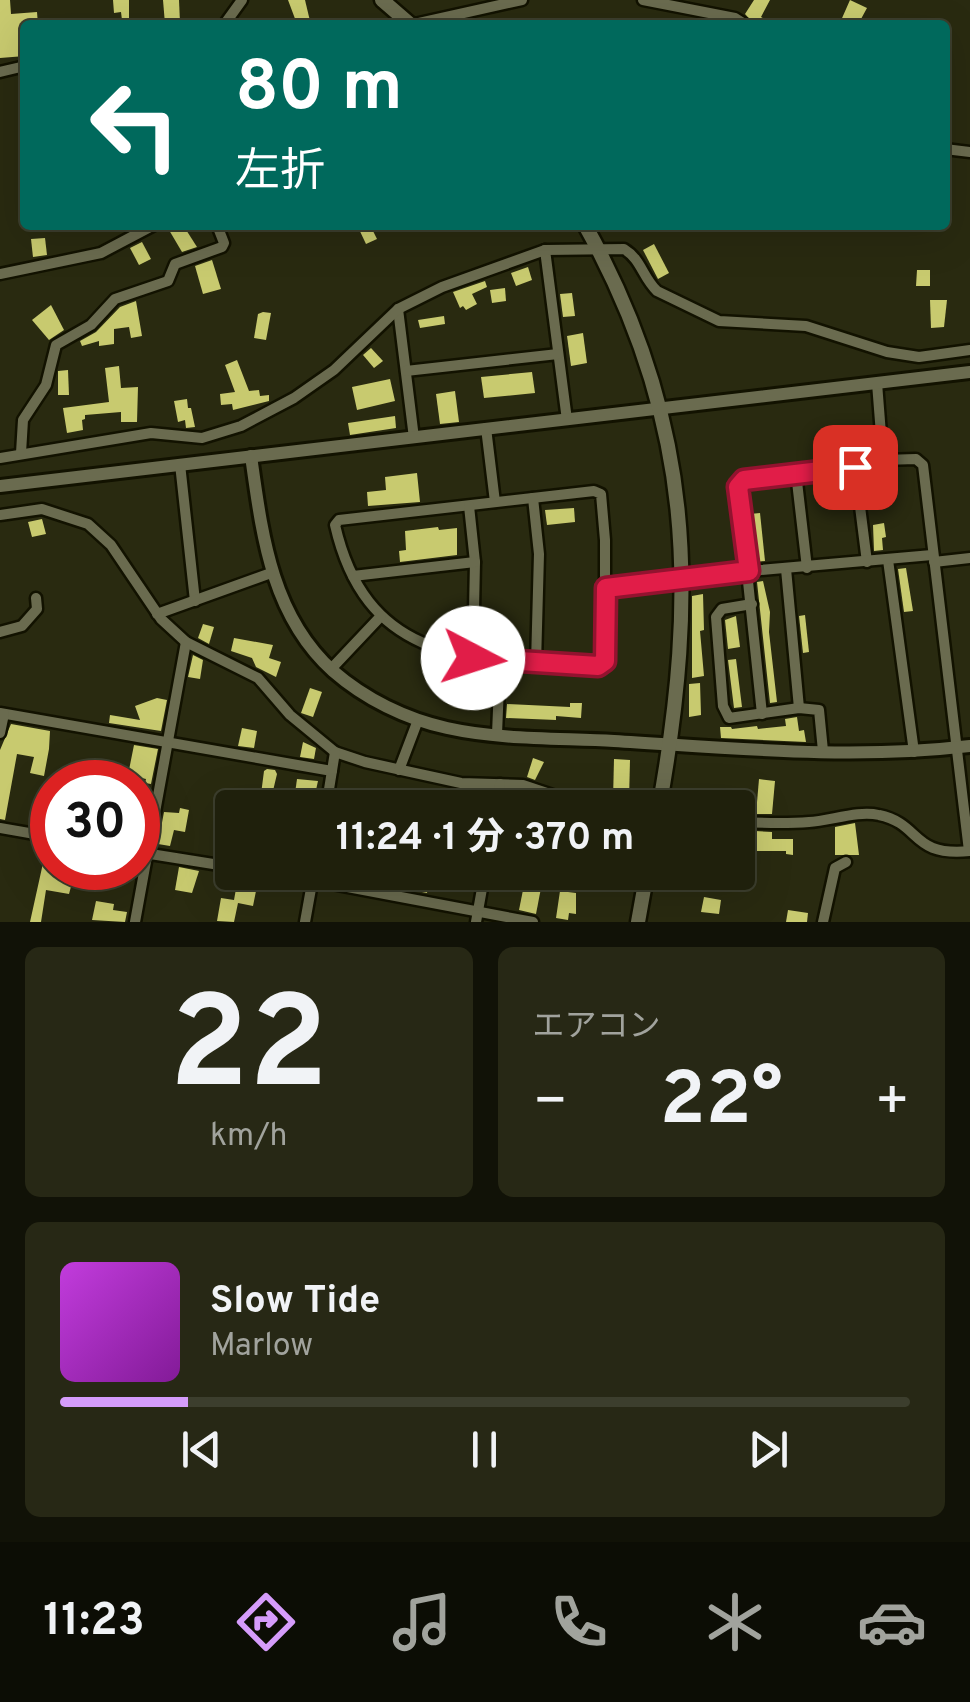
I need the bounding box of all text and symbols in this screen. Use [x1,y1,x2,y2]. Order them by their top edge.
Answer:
text: 80 m [235,46,403,135]
icon: left [70,60,200,190]
text: 左折 [235,145,325,202]
pin [813,425,898,510]
icon: arrive [828,440,883,495]
position arrow [421,606,525,710]
speed limit sign: 30 [30,760,160,890]
text: 11:24 · 1 分 · 370 m [336,815,634,864]
text: 22 [169,969,328,1134]
text: エアコン [533,1008,661,1048]
text: 22° [660,1056,783,1151]
text: − [533,1069,568,1139]
text: + [875,1069,910,1139]
text: km/h [210,1117,288,1157]
text: Slow Tide [210,1278,380,1327]
text: Marlow [210,1327,313,1367]
icon: previous [174,1422,229,1477]
icon: pause [457,1422,512,1477]
icon: next [741,1422,796,1477]
icon: directions [231,1587,301,1657]
icon: music [387,1587,457,1657]
icon: phone [544,1587,614,1657]
icon: climate [700,1587,770,1657]
icon: car [857,1587,927,1657]
text: 11:23 [43,1594,145,1651]

